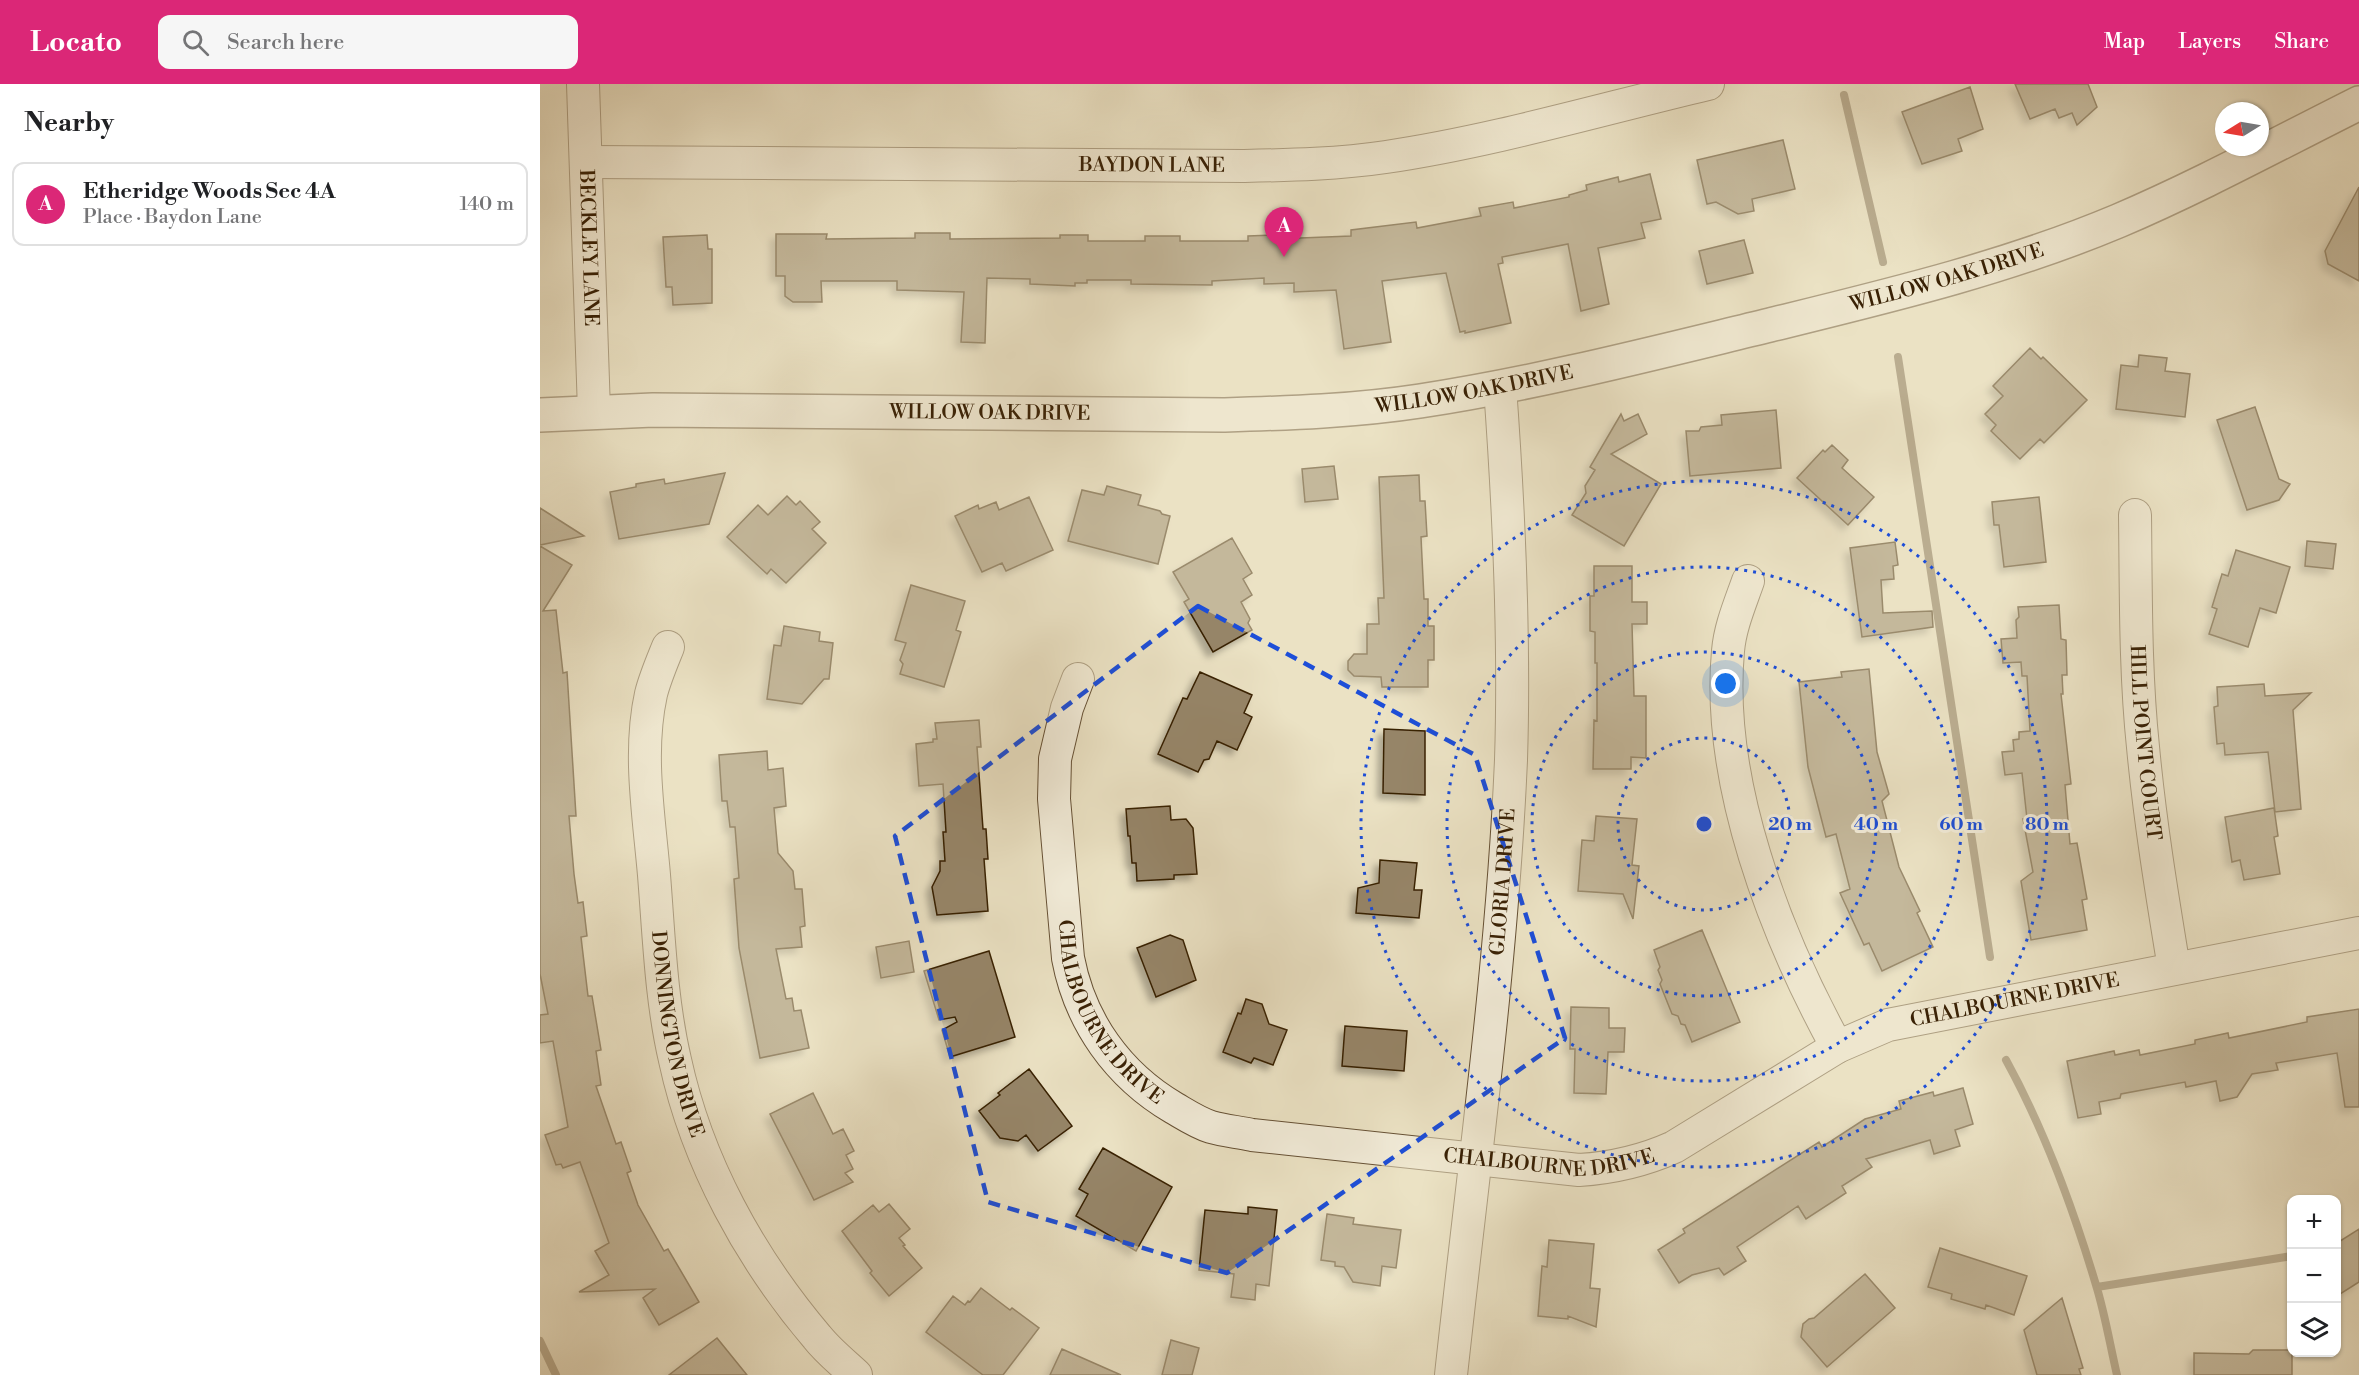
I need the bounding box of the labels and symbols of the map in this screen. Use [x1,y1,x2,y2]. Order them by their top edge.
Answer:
north arrow [2215,102,2269,156]
street label: BAYDON LANE [1078,152,1225,178]
street label: BECKLEY LANE [573,168,604,327]
pin: A [1264,208,1304,257]
street label: WILLOW OAK DRIVE [1846,238,2047,318]
street label: WILLOW OAK DRIVE [1373,360,1576,419]
street label: WILLOW OAK DRIVE [888,400,1091,426]
street label: HILL POINT COURT [2124,644,2166,842]
your location [1711,669,1740,698]
street label: GLORIA DRIVE [1485,807,1521,957]
text: 20 m [1768,813,1812,836]
text: 40 m [1854,813,1899,836]
text: 60 m [1939,813,1983,836]
text: 80 m [2025,813,2070,836]
centre of rings [1694,814,1714,834]
street label: CHALBOURNE DRIVE [1052,919,1169,1110]
street label: DONNINGTON DRIVE [646,930,709,1141]
street label: CHALBOURNE DRIVE [1908,968,2122,1033]
street label: CHALBOURNE DRIVE [1442,1143,1658,1183]

